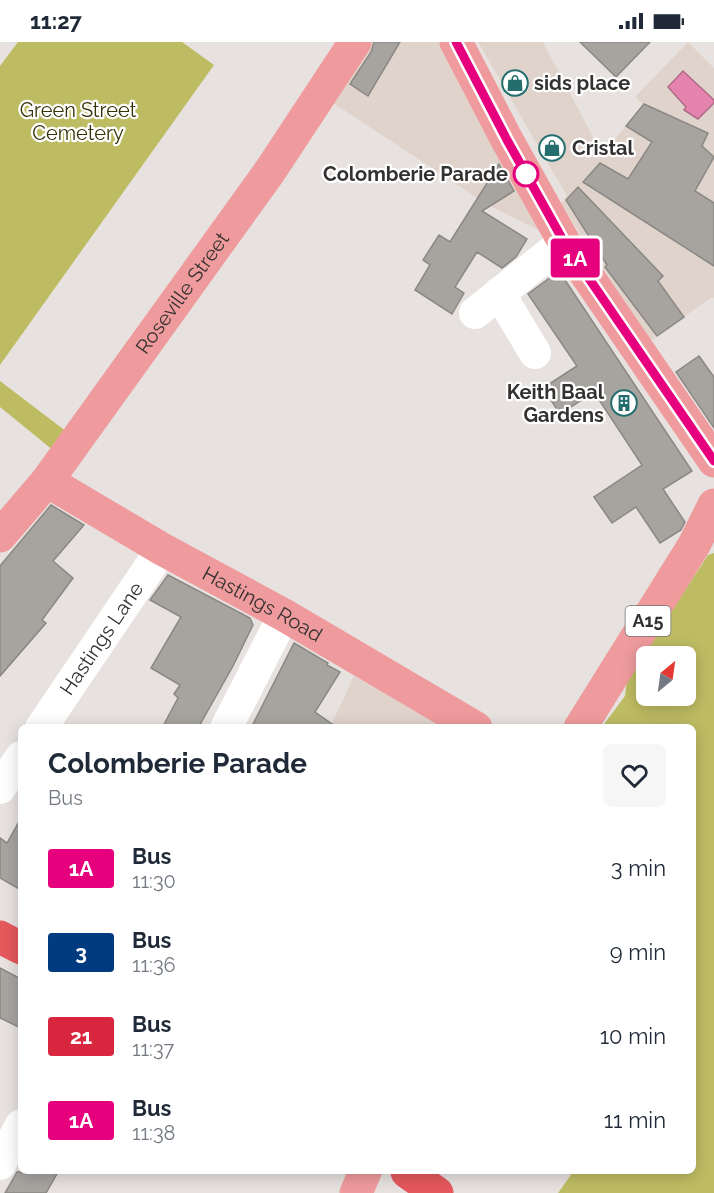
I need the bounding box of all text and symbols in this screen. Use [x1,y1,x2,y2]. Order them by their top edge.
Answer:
text: 11:27 [30,8,82,34]
shop icon: sids place [500,68,530,98]
place label: sids place [534,71,630,95]
park label: Green Street Cemetery [20,98,137,145]
shop icon: Cristal [537,133,567,163]
place label: Cristal [572,136,635,160]
marker: Colomberie Parade [513,161,539,187]
place label: Colomberie Parade [323,162,508,186]
street label: Roseville Street [130,227,234,358]
line badge: 1A [548,238,602,278]
text: 1A [563,246,587,271]
place label: Keith Baal Gardens [507,380,605,427]
building icon: Keith Baal Gardens [609,388,639,418]
street label: Hastings Road [198,561,327,647]
street label: Hastings Lane [55,577,148,700]
road number: A15 [626,606,670,636]
north arrow [636,646,696,706]
map controls [636,646,696,706]
button: heart [603,744,666,807]
text: Colomberie Parade [48,747,307,780]
text: Bus [48,786,83,810]
text: Bus [132,843,171,869]
text: 3 min [611,855,666,881]
text: 1A [69,856,93,881]
text: 11:30 [132,869,176,893]
text: Bus [132,927,171,953]
text: 9 min [610,939,666,965]
text: 3 [75,940,87,965]
text: 11:36 [132,953,176,977]
text: Bus [132,1011,171,1037]
text: 10 min [600,1023,666,1049]
text: 21 [70,1024,92,1049]
text: 11:37 [132,1037,174,1061]
text: Bus [132,1095,171,1121]
text: 11 min [604,1107,666,1133]
text: 1A [69,1108,93,1133]
text: 11:38 [132,1121,175,1145]

